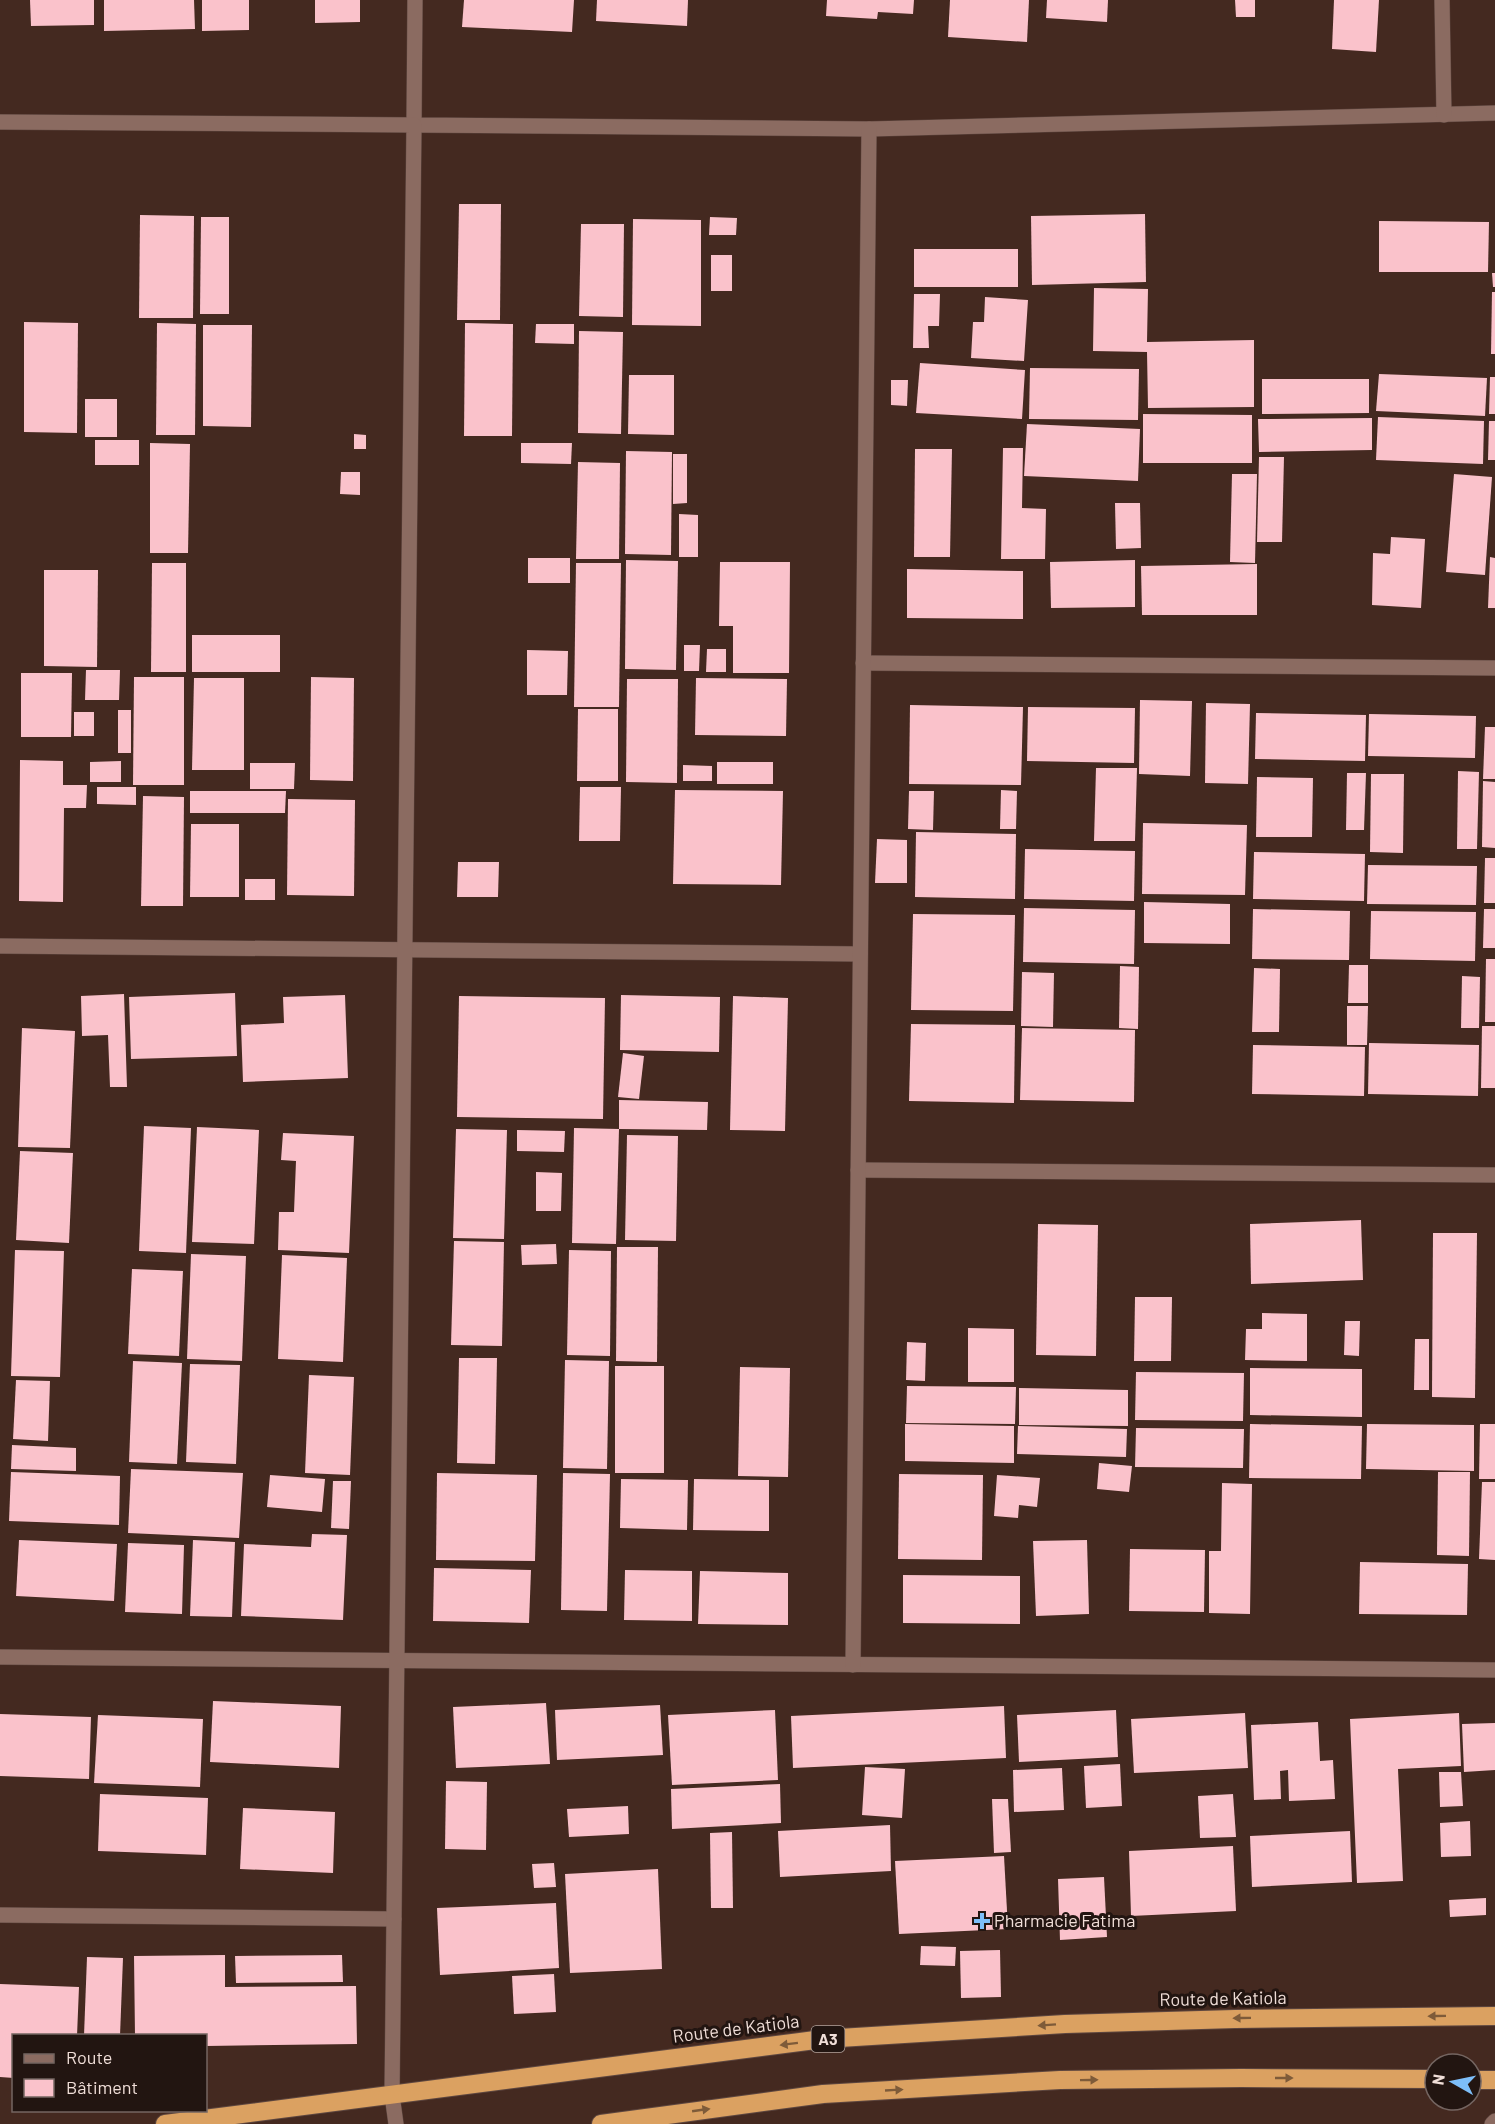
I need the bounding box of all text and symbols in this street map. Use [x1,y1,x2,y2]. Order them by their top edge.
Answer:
place label: Pharmacie Fatima [994,1909,1135,1931]
marker: Pharmacie Fatima [975,1914,989,1928]
street label: Route de Katiola [1159,1986,1287,2010]
street label: Route de Katiola [671,2009,800,2047]
one-way arrow [1427,2011,1446,2021]
one-way arrow [1232,2014,1251,2023]
one-way arrow [1037,2021,1056,2030]
road number: A3 [812,2026,844,2052]
legend [12,2034,207,2112]
one-way arrow [780,2039,799,2048]
text: Route [66,2046,112,2068]
north arrow [1423,2052,1483,2112]
one-way arrow [1275,2073,1294,2083]
text: N [1427,2073,1448,2086]
one-way arrow [1080,2075,1099,2084]
text: Bâtiment [66,2076,138,2098]
one-way arrow [885,2085,904,2094]
one-way arrow [691,2106,710,2115]

